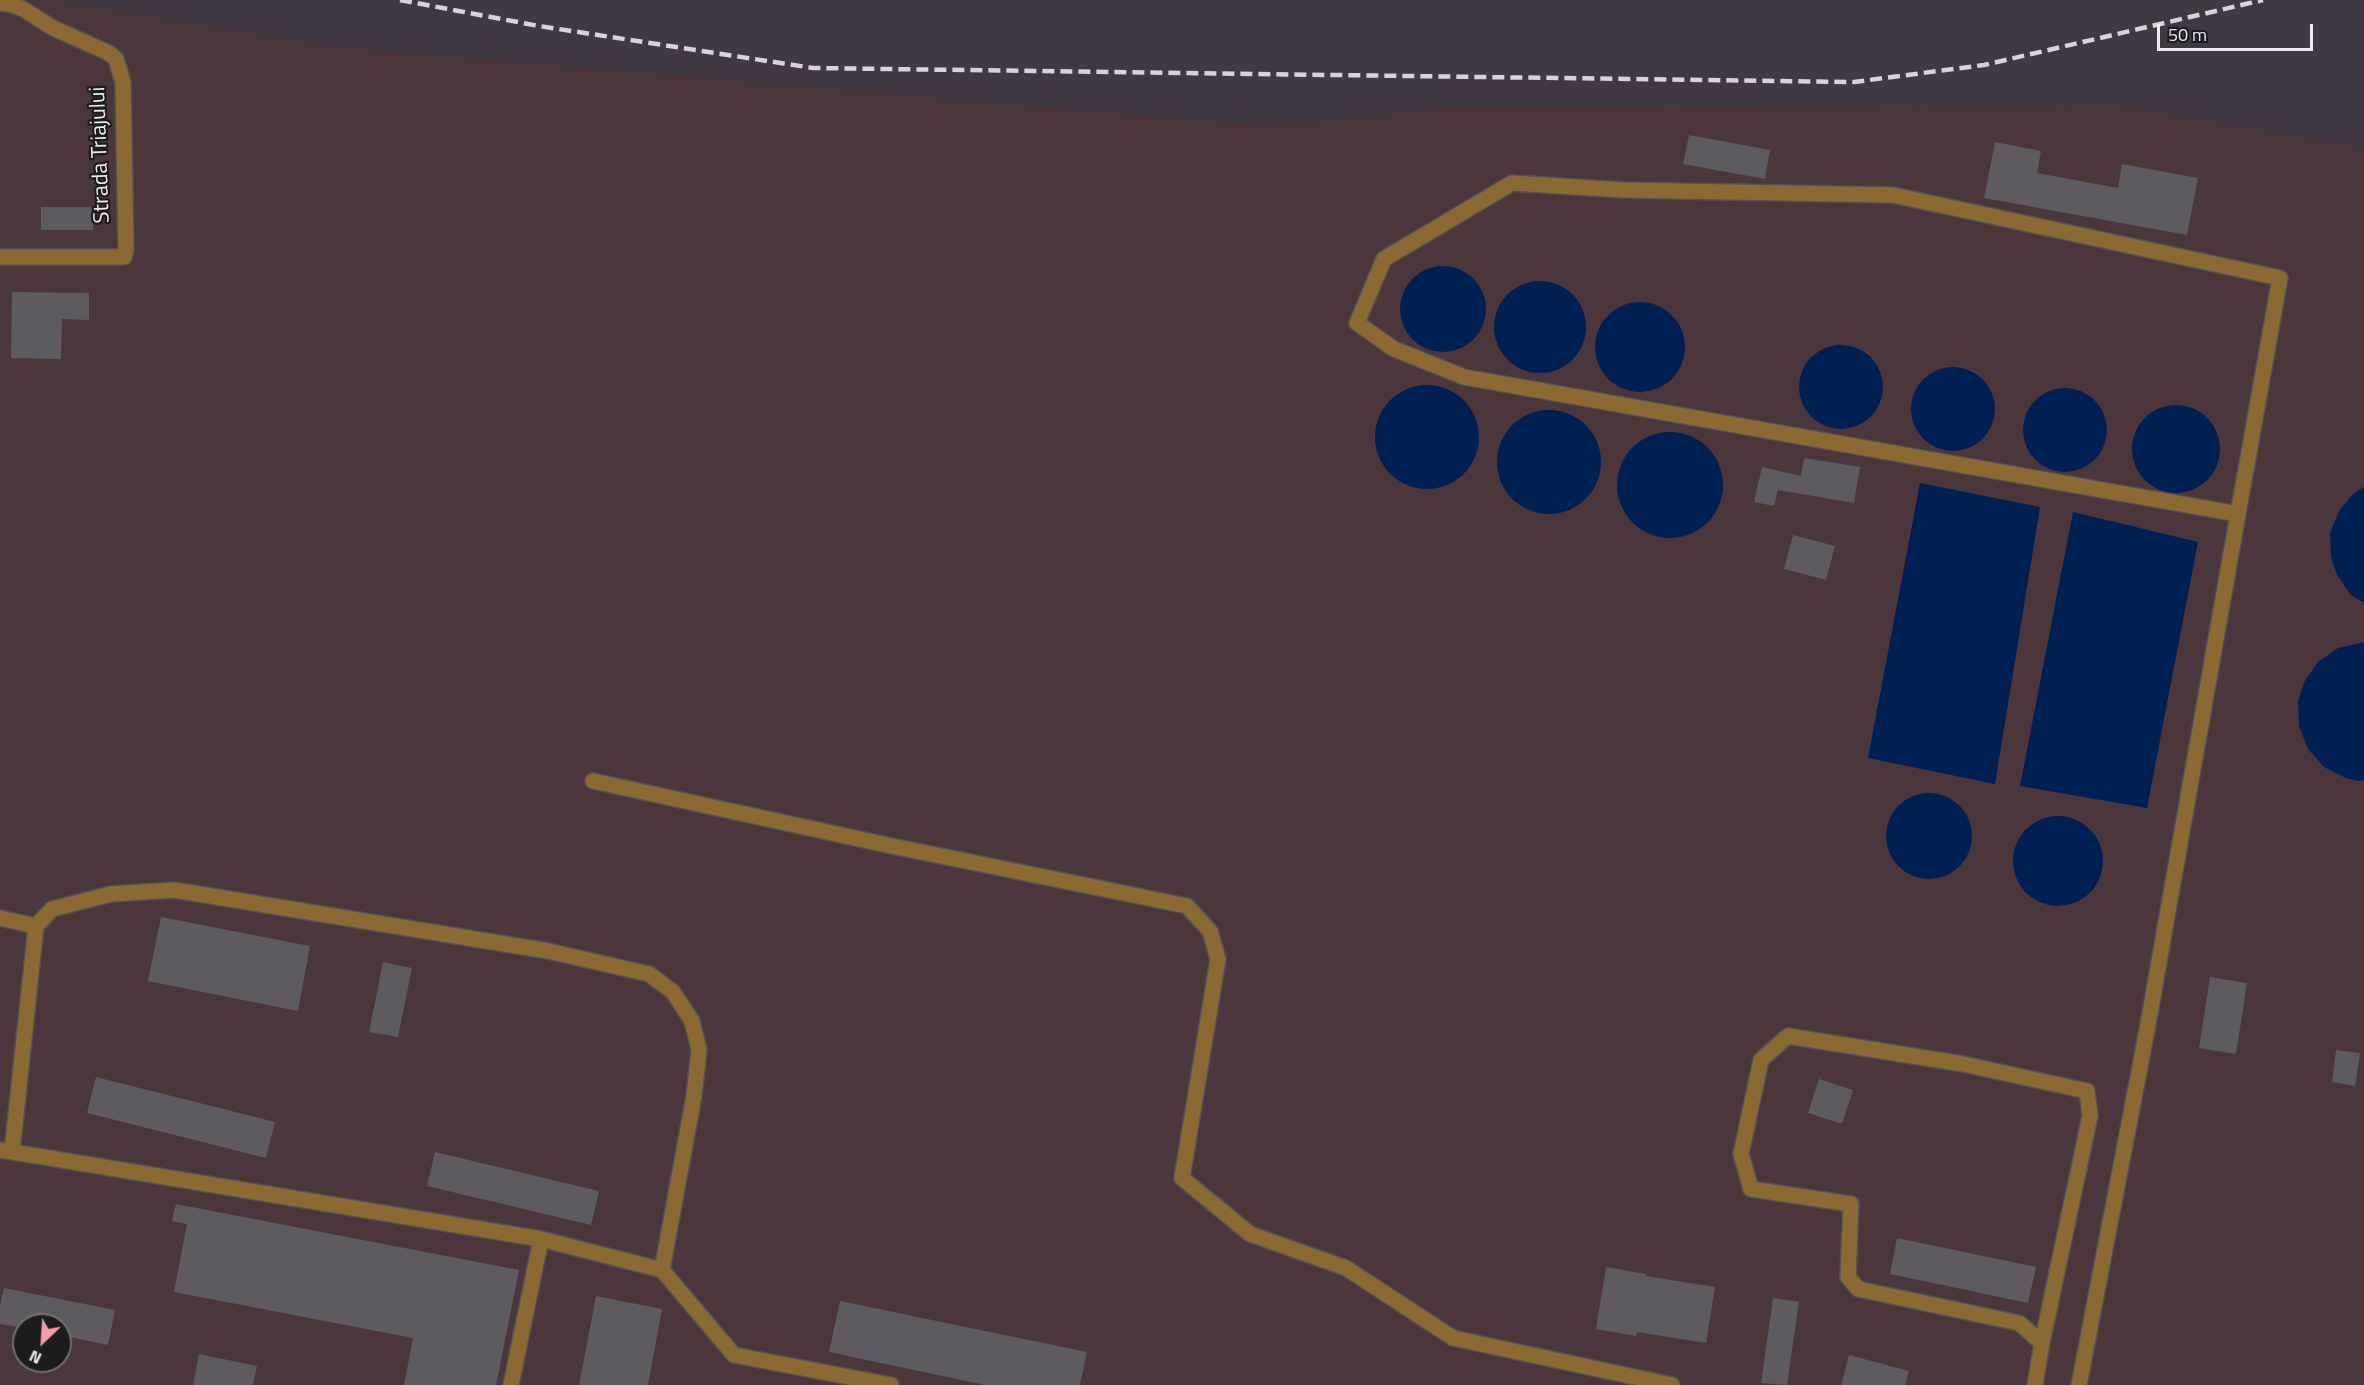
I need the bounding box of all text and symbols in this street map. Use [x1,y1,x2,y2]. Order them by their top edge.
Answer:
scale bar [2160,12,2316,50]
text: 50 m [2168,21,2207,48]
street label: Strada Triajului [85,86,117,224]
north arrow [12,1313,72,1373]
text: N [25,1344,45,1371]

